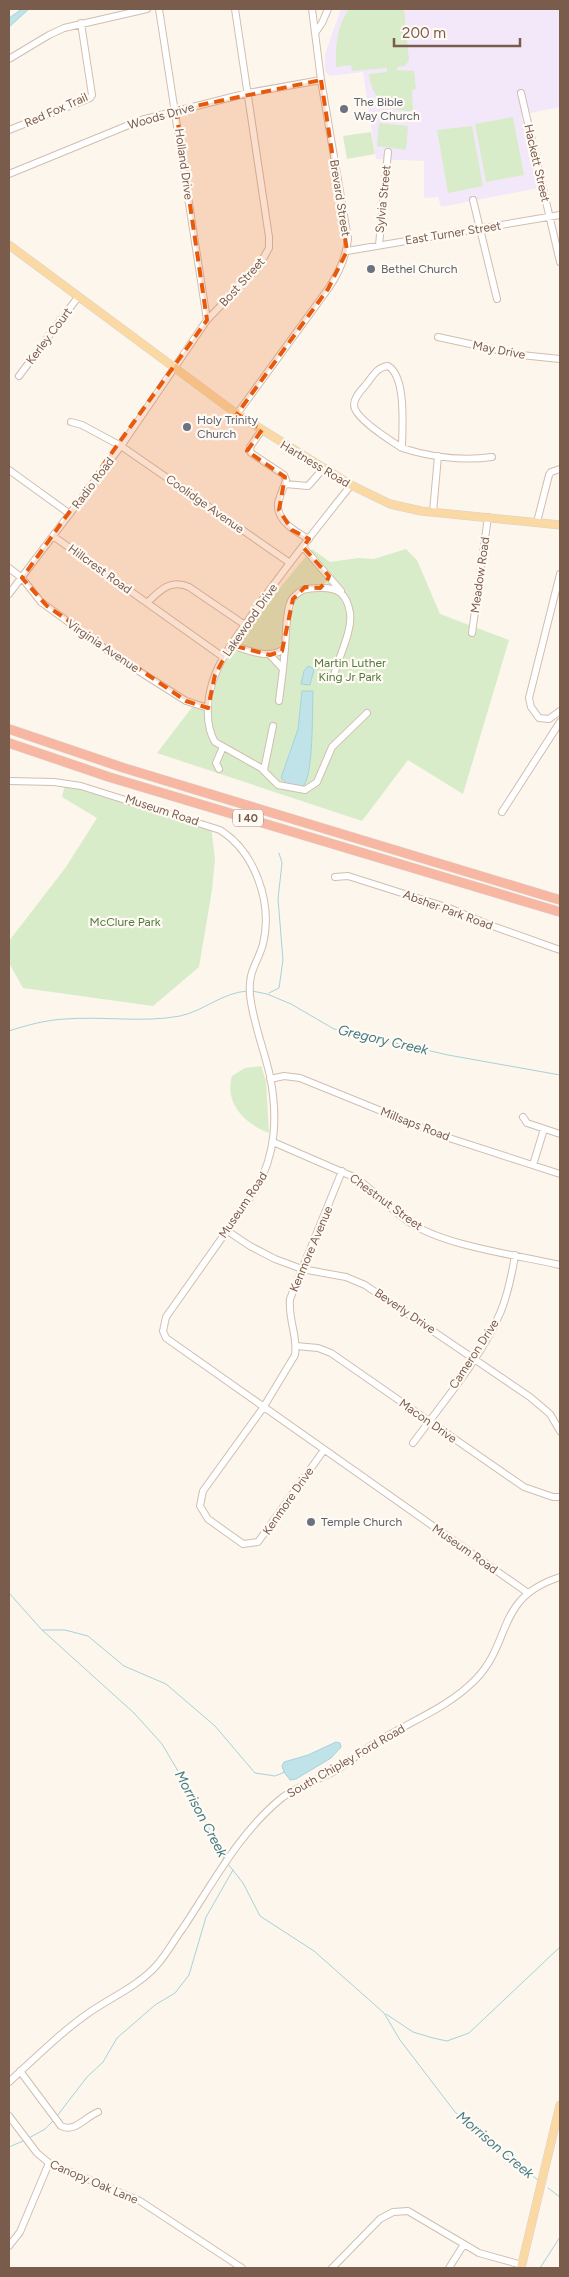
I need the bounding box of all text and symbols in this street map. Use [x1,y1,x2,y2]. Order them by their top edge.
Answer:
scale bar [394,15,520,47]
text: 200 m [402,24,446,42]
street label: Red Fox Trail [22,90,90,130]
place label: The Bible Way Church [354,95,420,123]
street label: Woods Drive [126,100,196,132]
marker: The Bible Way Church [338,103,350,115]
street label: Hackett Street [521,123,553,204]
street label: Holland Drive [172,127,196,201]
street label: Brevard Street [327,159,353,238]
street label: Sylvia Street [372,164,394,234]
street label: East Turner Street [404,218,502,248]
street label: Bost Street [216,254,268,309]
place label: Bethel Church [381,262,458,276]
marker: Bethel Church [365,263,377,275]
street label: Kerley Court [23,305,75,367]
street label: May Drive [472,338,527,362]
place label: Holy Trinity Church [197,413,259,441]
marker: Holy Trinity Church [181,421,193,433]
street label: Hartness Road [278,438,352,490]
street label: Radio Road [69,454,117,512]
street label: Coolidge Avenue [163,472,247,536]
street label: Meadow Road [468,536,492,614]
street label: Hillcrest Road [66,541,134,597]
street label: Lakewood Drive [220,581,280,659]
street label: Virginia Avenue [64,617,142,676]
park label: Martin Luther King Jr Park [314,656,386,684]
street label: Museum Road [123,792,201,828]
road number: I 40 [233,810,263,826]
street label: Absher Park Road [401,887,495,933]
park label: McClure Park [89,915,161,929]
water label: Gregory Creek [336,1021,431,1059]
street label: Millsaps Road [378,1104,452,1144]
street label: Museum Road [216,1169,270,1241]
street label: Chestnut Street [347,1171,425,1233]
street label: Kenmore Avenue [287,1204,336,1294]
street label: Beverly Drive [372,1286,438,1337]
street label: Cameron Drive [446,1316,502,1391]
street label: Macon Drive [396,1396,460,1446]
street label: Kenmore Drive [260,1464,317,1537]
place label: Temple Church [321,1515,402,1529]
marker: Temple Church [305,1516,317,1528]
street label: Museum Road [430,1521,500,1577]
street label: South Chipley Ford Road [285,1721,407,1801]
water label: Morrison Creek [171,1768,232,1861]
water label: Morrison Creek [453,2108,538,2183]
street label: Canopy Oak Lane [48,2157,141,2207]

